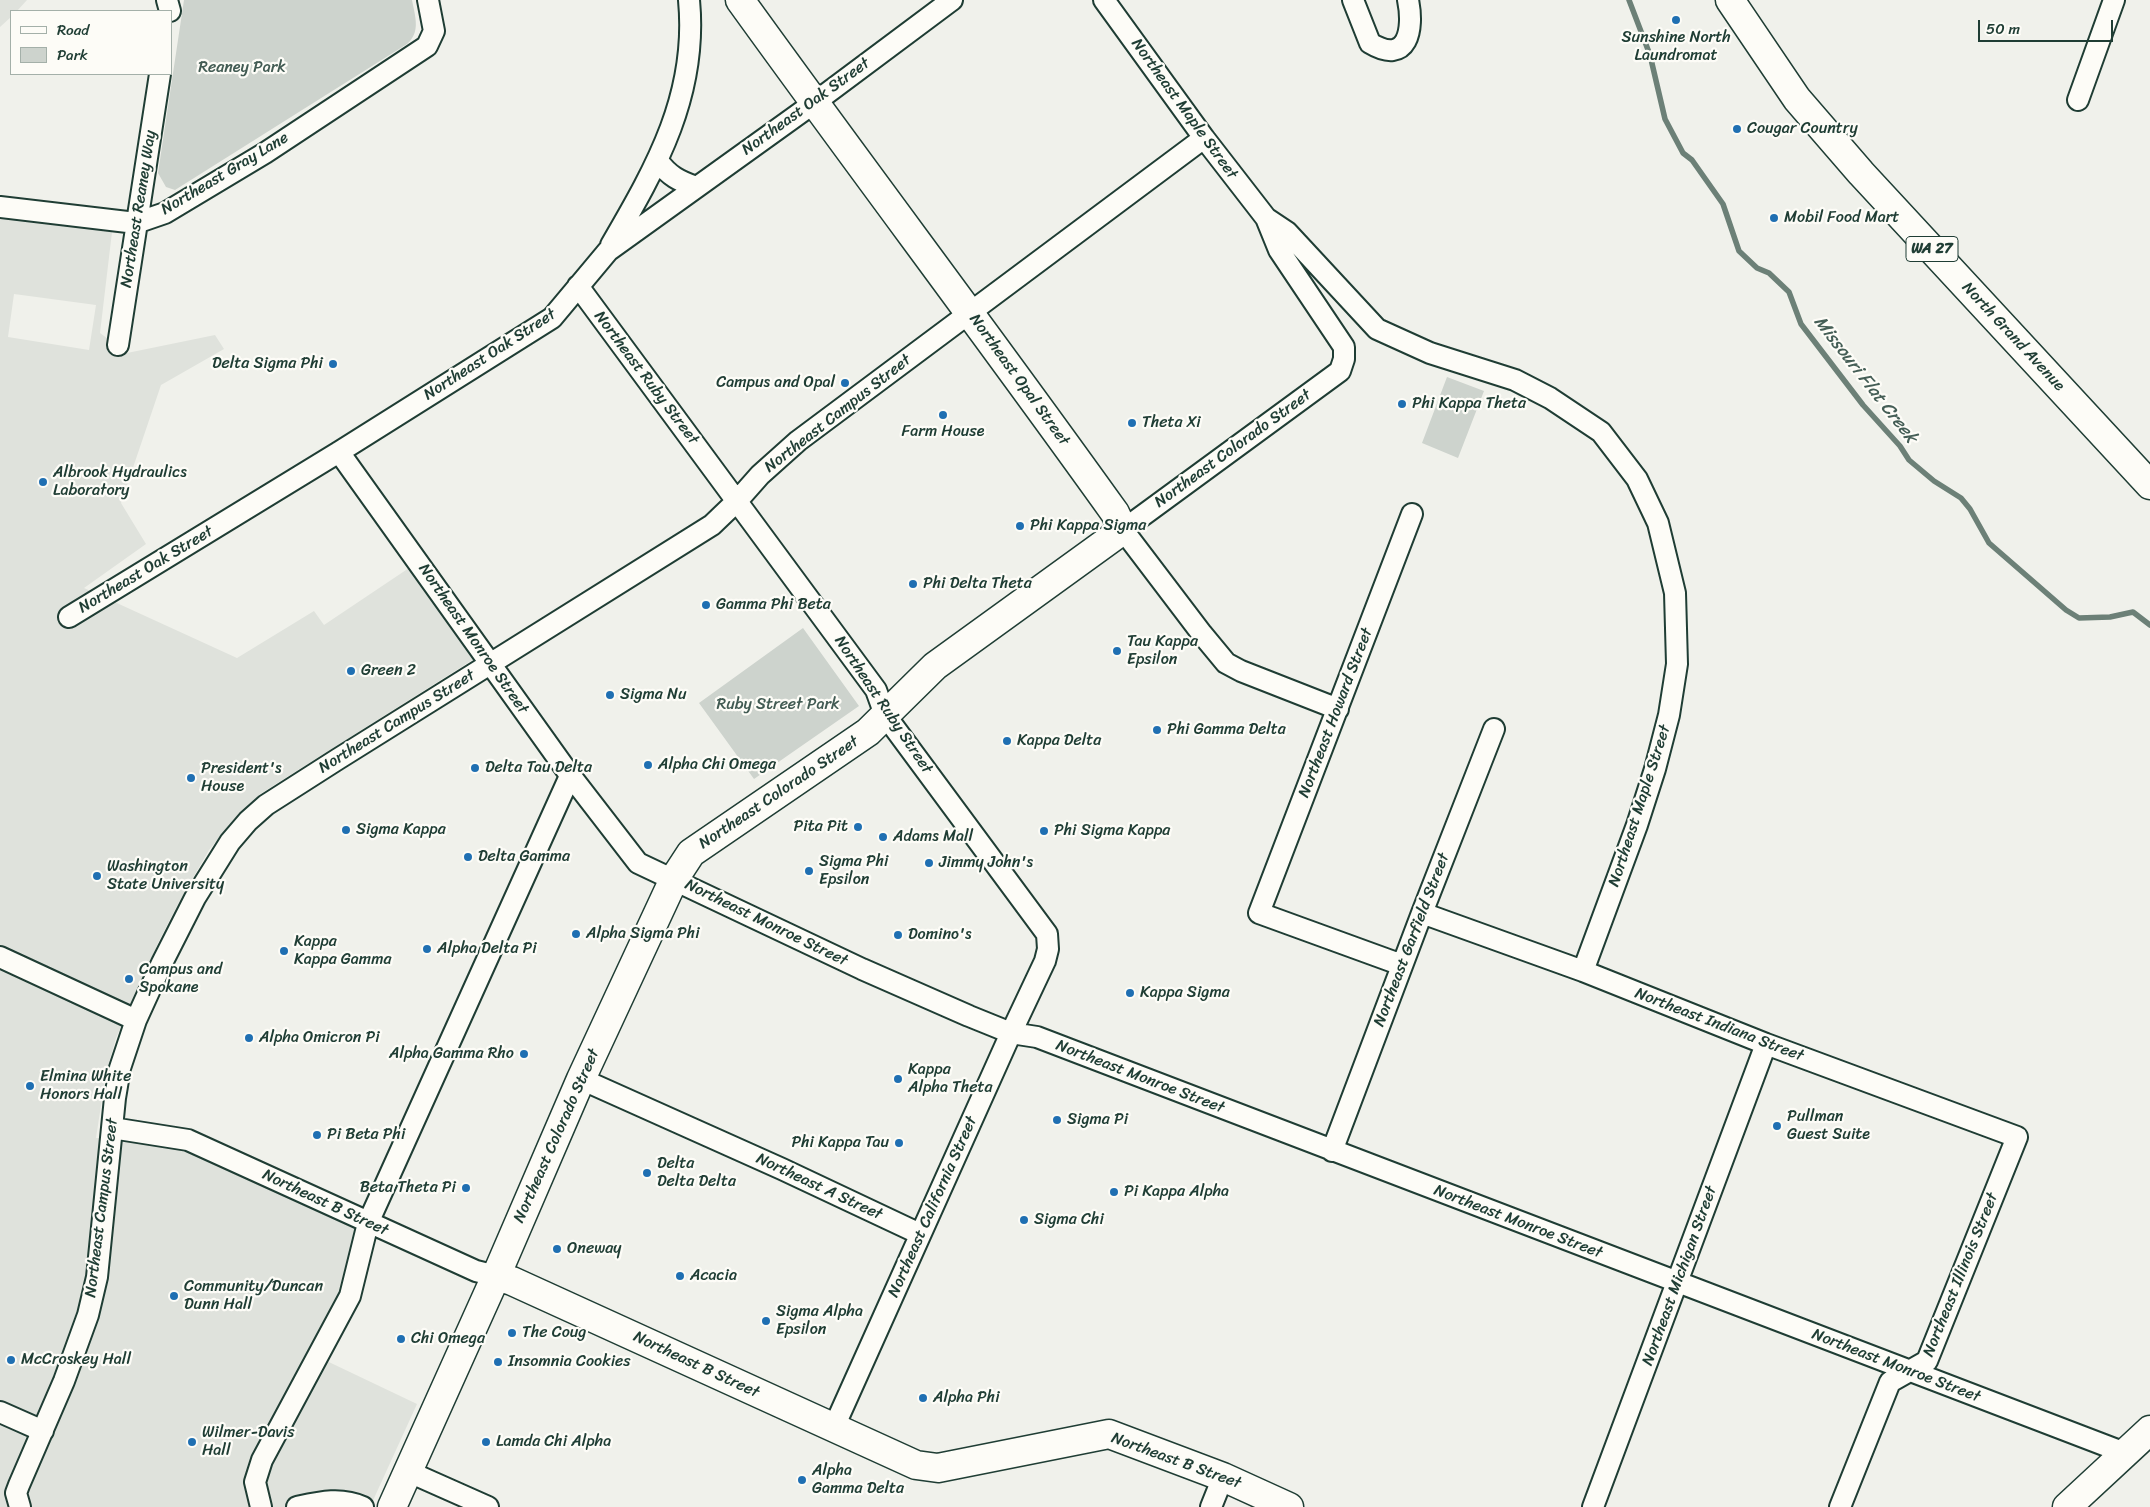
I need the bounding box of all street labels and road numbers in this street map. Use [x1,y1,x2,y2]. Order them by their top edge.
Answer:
street label: Northeast Maple Street [1127,35,1241,183]
street label: Northeast Oak Street [738,54,874,160]
street label: Northeast Gray Lane [158,128,292,220]
street label: Northeast Reaney Way [117,129,161,289]
road number: WA 27 [1906,236,1958,262]
street label: North Grand Avenue [1958,278,2068,396]
street label: Northeast Oak Street [420,305,560,405]
street label: Northeast Ruby Street [590,308,702,448]
street label: Northeast Opal Street [965,310,1073,450]
street label: Northeast Campus Street [761,351,915,477]
street label: Northeast Colorado Street [1151,386,1315,512]
street label: Northeast Oak Street [75,522,217,618]
street label: Northeast Monroe Street [414,560,532,718]
street label: Northeast Howard Street [1295,625,1377,801]
street label: Northeast Ruby Street [830,632,936,778]
street label: Northeast Campus Street [315,666,479,778]
street label: Northeast Maple Street [1605,723,1675,889]
street label: Northeast Colorado Street [695,732,863,854]
street label: Northeast Garfield Street [1370,851,1454,1029]
street label: Northeast Monroe Street [681,875,851,971]
street label: Northeast Indiana Street [1632,984,1806,1066]
street label: Northeast Monroe Street [1053,1036,1227,1118]
street label: Northeast Colorado Street [510,1046,604,1226]
street label: Northeast California Street [884,1114,982,1300]
street label: Northeast Campus Street [81,1117,123,1299]
street label: Northeast A Street [753,1149,885,1225]
street label: Northeast B Street [259,1165,391,1241]
street label: Northeast Monroe Street [1431,1181,1605,1263]
street label: Northeast Michigan Street [1639,1184,1721,1368]
street label: Northeast Illinois Street [1919,1190,2003,1360]
street label: Northeast Monroe Street [1809,1325,1983,1407]
street label: Northeast B Street [630,1327,762,1403]
street label: Northeast B Street [1109,1429,1243,1493]

